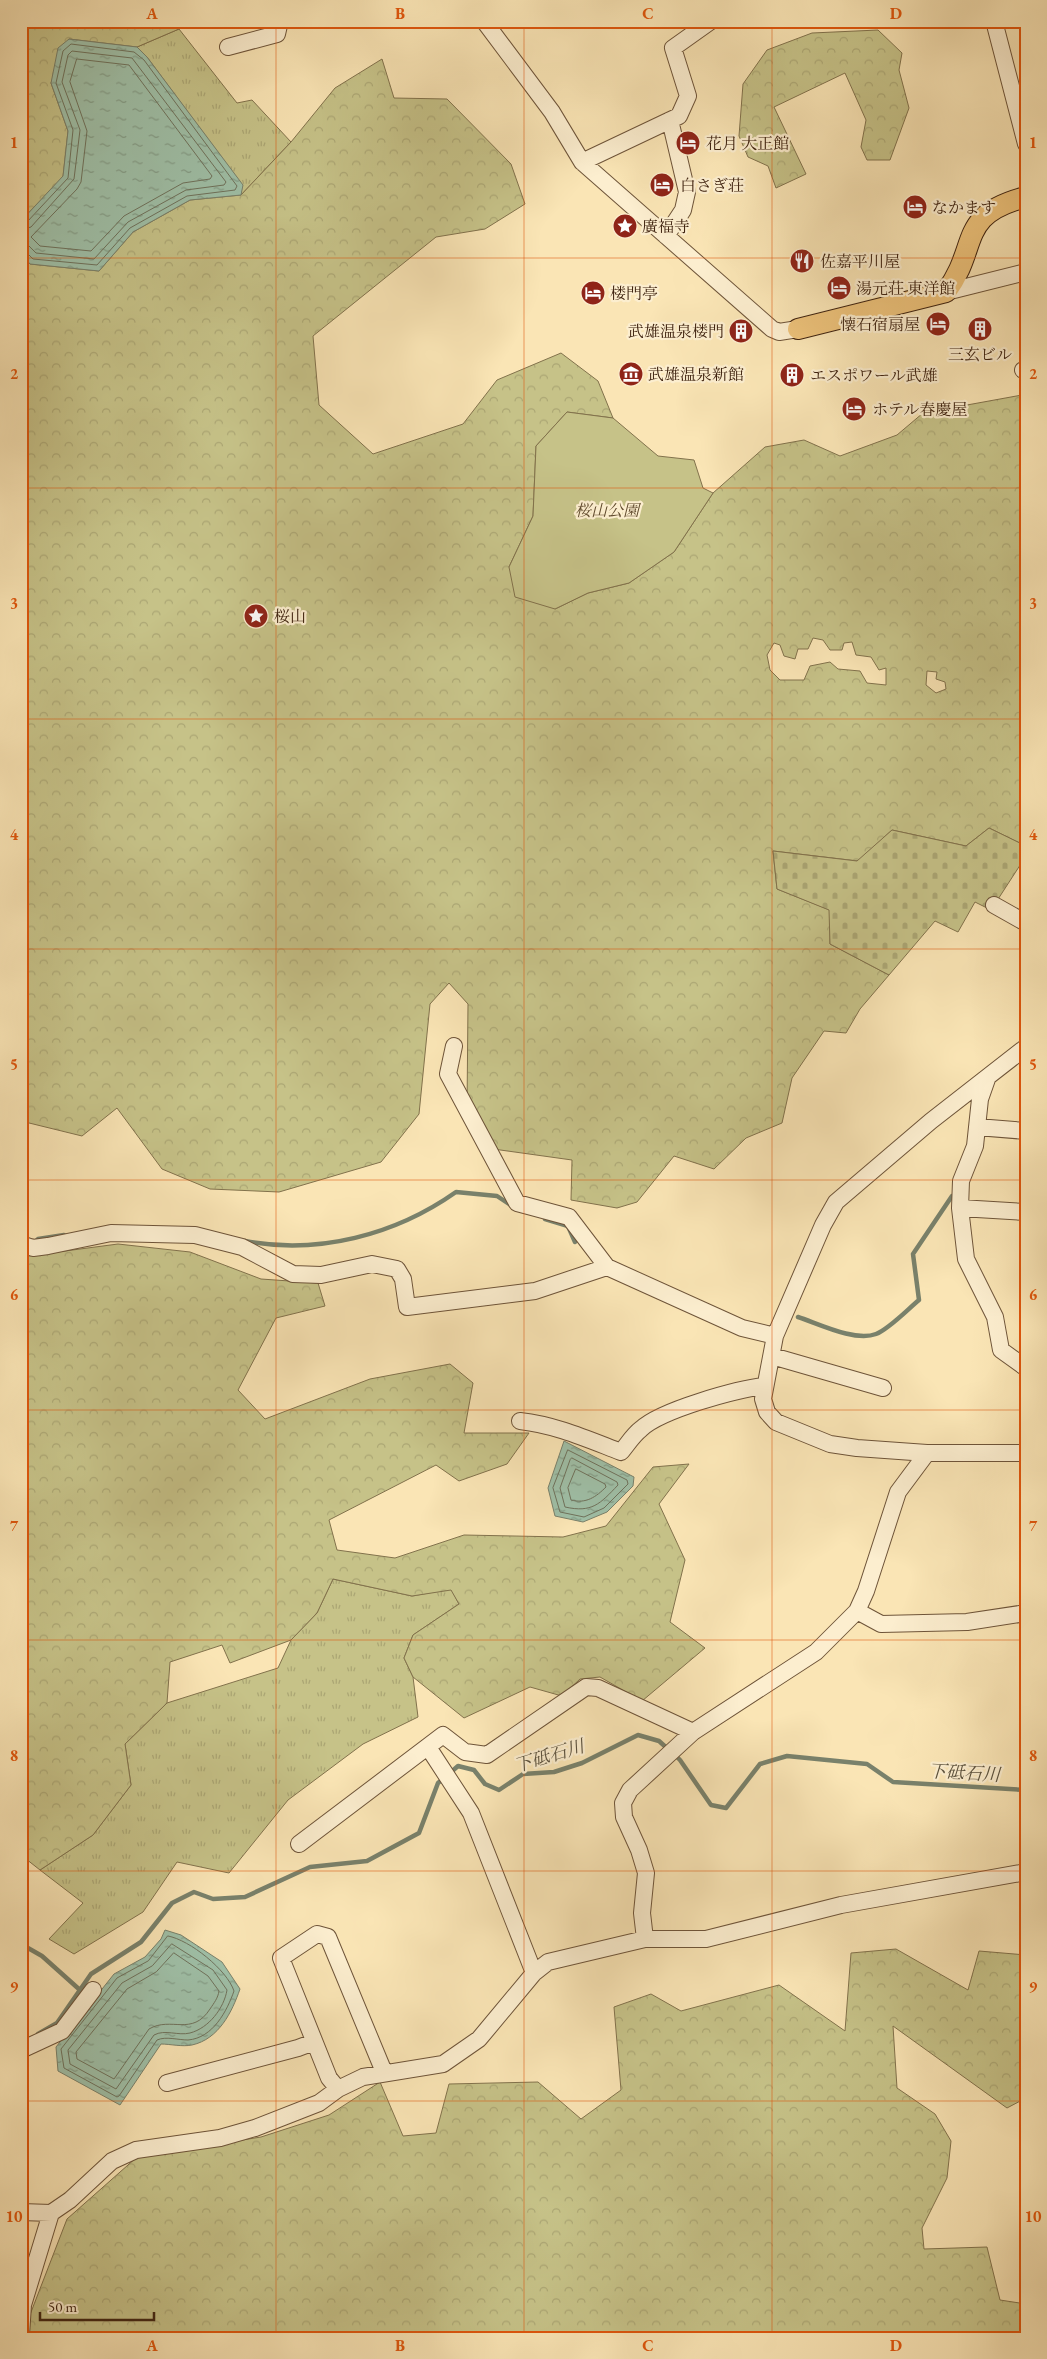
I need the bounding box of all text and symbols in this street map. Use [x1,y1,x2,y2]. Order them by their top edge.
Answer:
text: A [145,3,158,24]
text: B [395,3,405,24]
text: C [642,3,654,24]
text: D [890,3,902,24]
hotel icon: 花月 大正館 [675,130,701,156]
text: 1 [10,132,18,153]
text: 1 [1029,132,1037,153]
place label: 花月 大正館 [706,133,789,154]
hotel icon: 白さぎ荘 [649,172,675,198]
place label: 白さぎ荘 [680,175,744,196]
hotel icon: なかます [902,194,928,220]
place label: なかます [932,197,996,218]
place icon: 廣福寺 [612,213,638,239]
place label: 廣福寺 [642,216,690,237]
restaurant icon: 佐嘉平川屋 [789,248,815,274]
place label: 佐嘉平川屋 [820,251,900,272]
hotel icon: 湯元荘 東洋館 [826,275,852,301]
place label: 湯元荘 東洋館 [856,278,955,299]
hotel icon: 楼門亭 [580,280,606,306]
place label: 楼門亭 [610,283,658,304]
hotel icon: 懐石宿扇屋 [925,311,951,337]
place label: 懐石宿扇屋 [840,314,920,335]
building icon: 三玄ビル [967,316,993,342]
building icon: 武雄温泉楼門 [728,318,754,344]
place label: 武雄温泉楼門 [628,321,724,342]
place label: 三玄ビル [948,344,1012,365]
museum icon: 武雄温泉新館 [618,361,644,387]
building icon: エスポワール武雄 [779,362,805,388]
text: 2 [10,363,19,384]
text: 2 [1029,363,1038,384]
place label: 武雄温泉新館 [648,364,744,385]
place label: エスポワール武雄 [810,365,938,386]
hotel icon: ホテル春慶屋 [841,396,867,422]
place label: ホテル春慶屋 [872,399,967,420]
park label: 桜山公園 [575,500,642,521]
text: 3 [10,593,18,614]
text: 3 [1029,593,1037,614]
place icon: 桜山 [243,603,269,629]
place label: 桜山 [274,606,306,627]
text: 4 [10,824,19,845]
text: 4 [1029,824,1038,845]
text: 5 [10,1054,18,1075]
text: 5 [1029,1054,1037,1075]
text: 6 [10,1284,19,1305]
text: 6 [1029,1284,1038,1305]
text: 7 [10,1515,19,1536]
text: 7 [1029,1515,1038,1536]
water label: 下砥石川 [511,1733,589,1777]
text: 8 [10,1745,18,1766]
text: 8 [1029,1745,1037,1766]
water label: 下砥石川 [927,1759,1003,1786]
text: 9 [10,1976,19,1997]
text: 9 [1029,1976,1038,1997]
text: 10 [6,2206,23,2227]
text: 10 [1025,2206,1042,2227]
scale bar [40,2289,154,2321]
text: 50 m [48,2297,77,2316]
text: A [145,2335,158,2356]
text: B [395,2335,405,2356]
text: C [642,2335,654,2356]
text: D [890,2335,902,2356]

